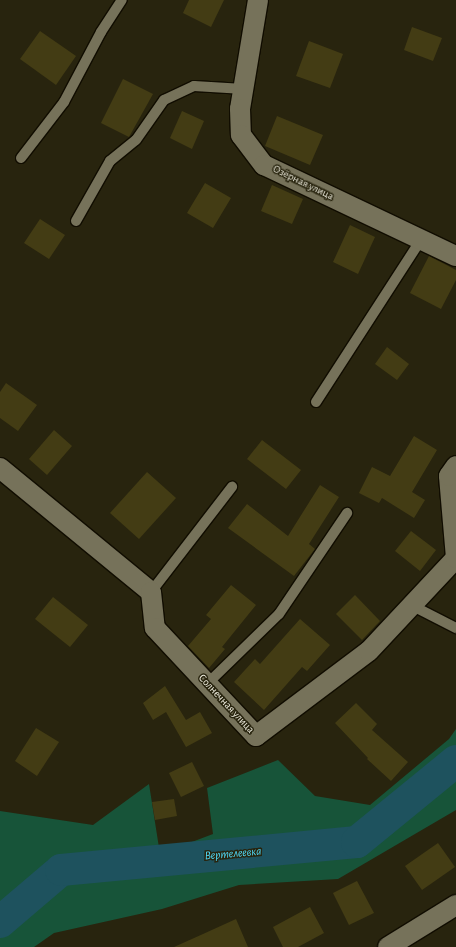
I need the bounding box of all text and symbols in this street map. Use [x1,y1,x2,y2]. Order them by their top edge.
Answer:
street label: Озёрная улица [270,163,336,203]
street label: Солнечная улица [195,672,257,736]
water label: Вертелеевка [204,844,262,864]

